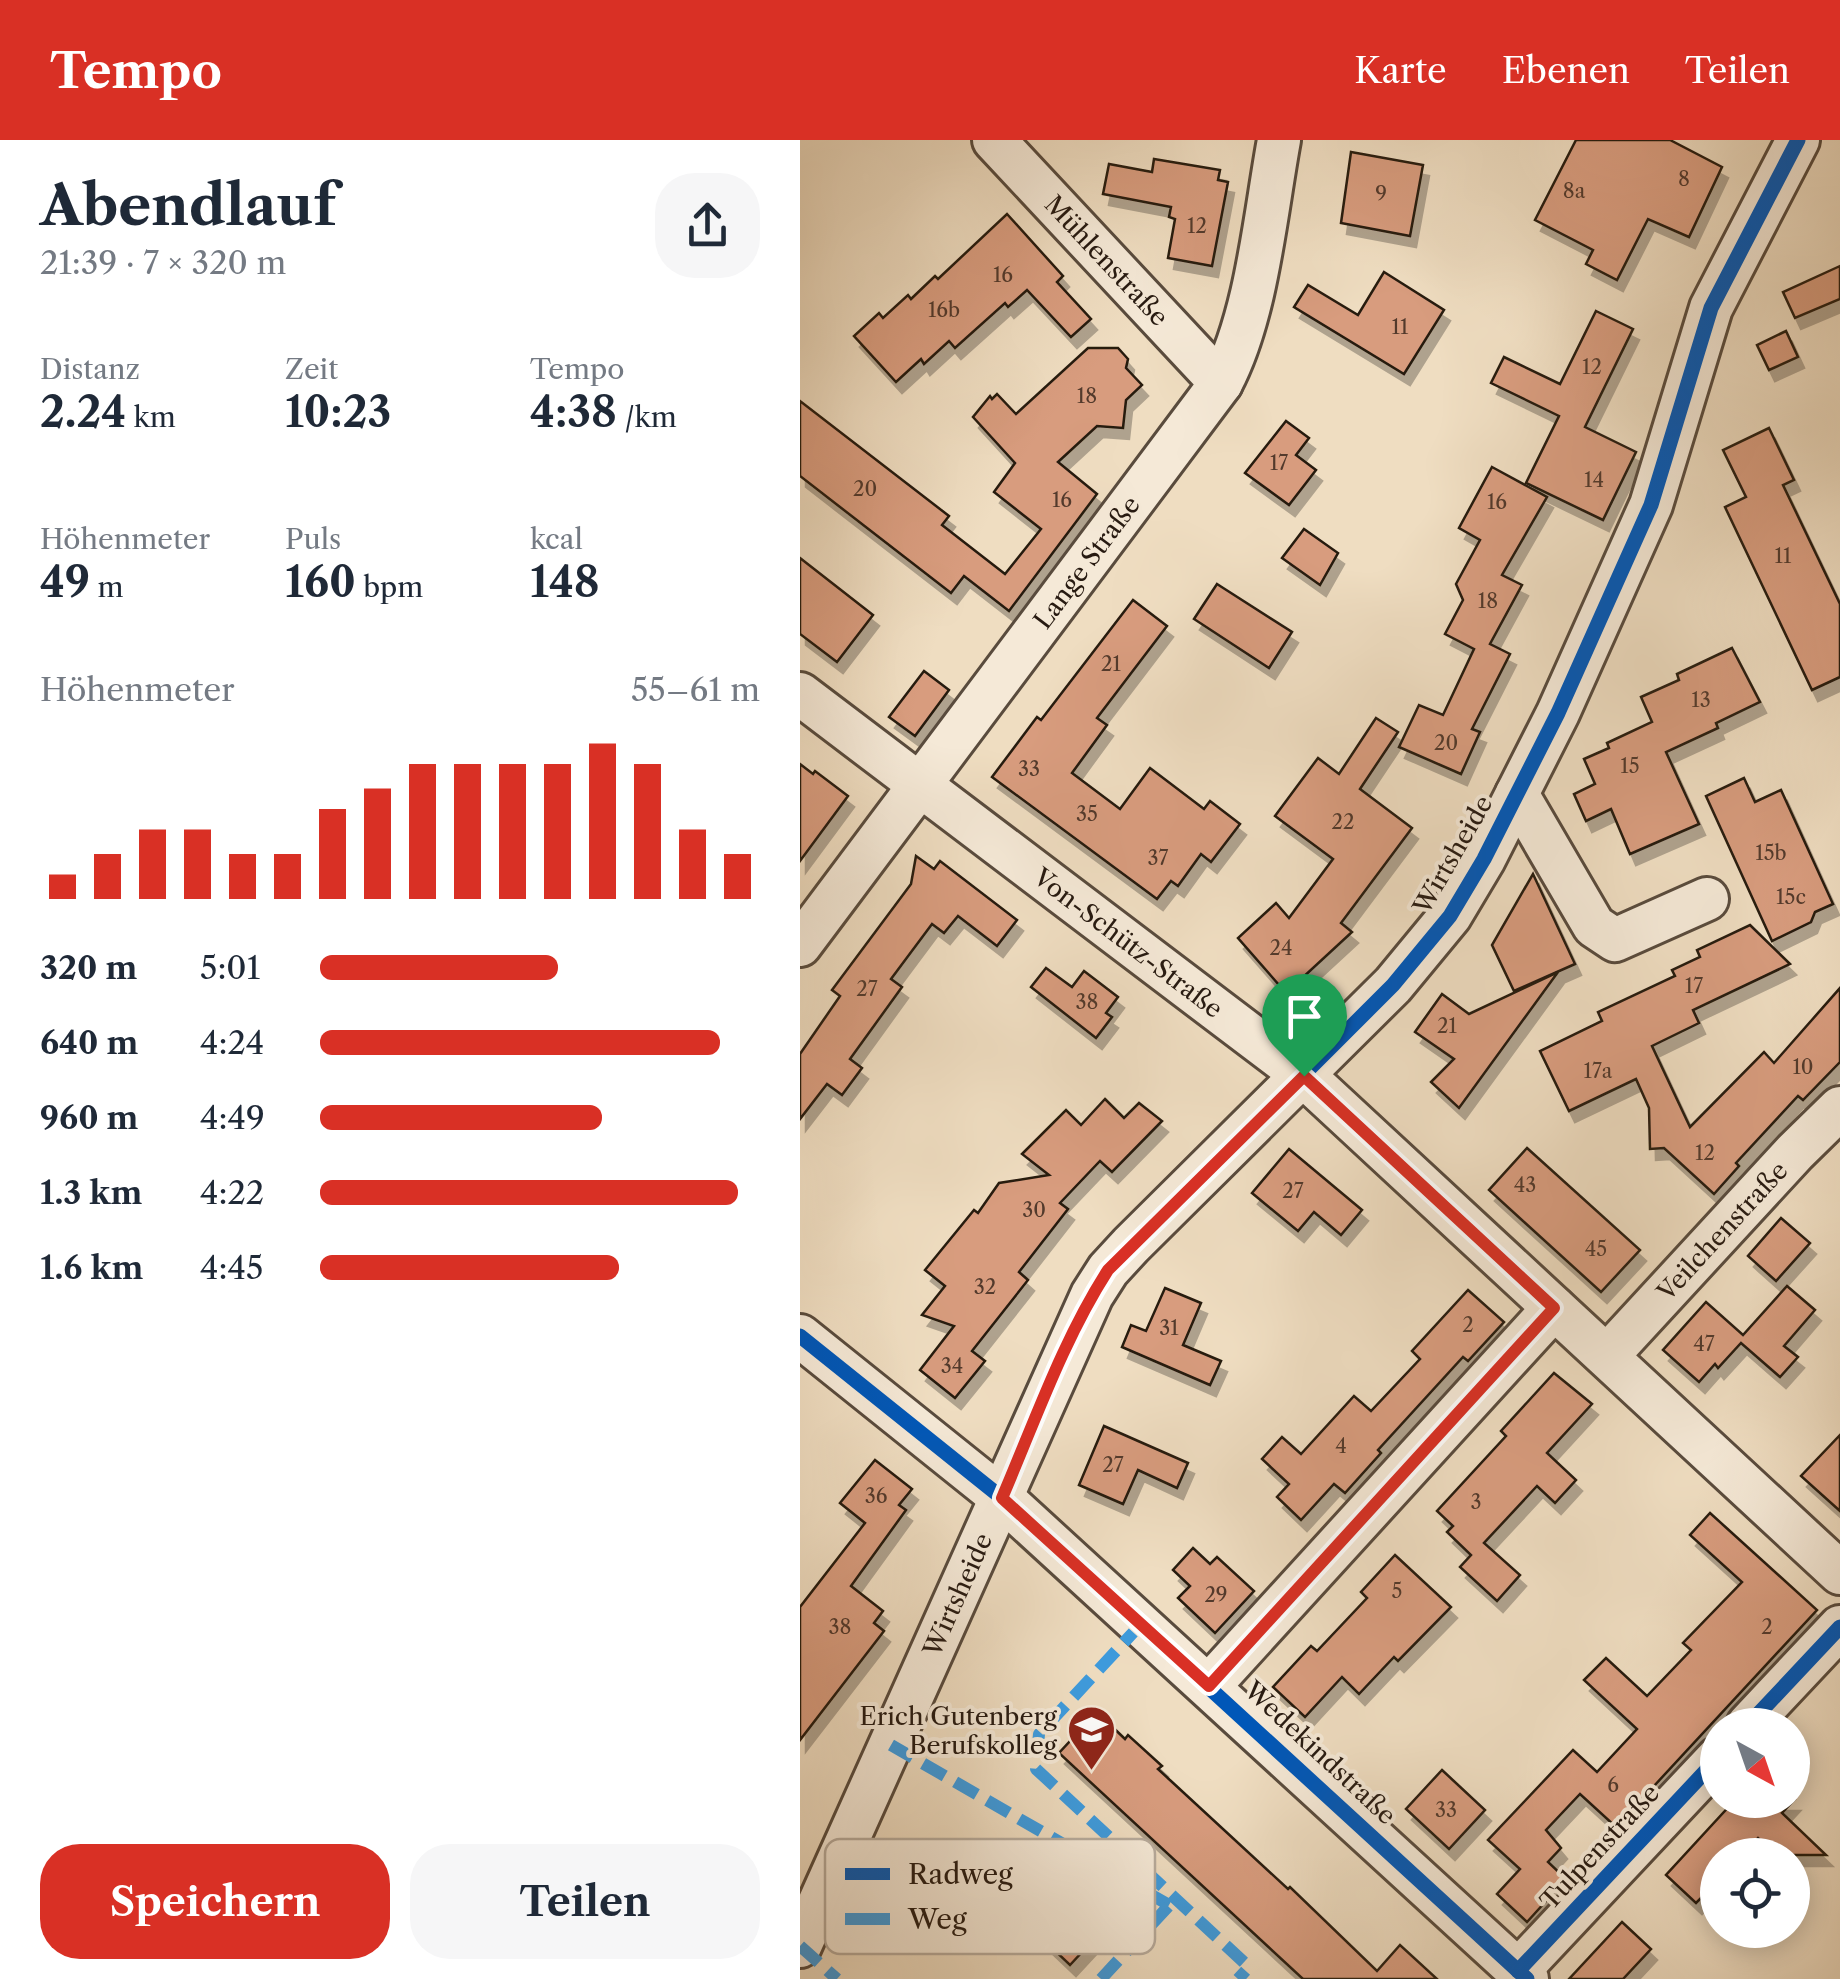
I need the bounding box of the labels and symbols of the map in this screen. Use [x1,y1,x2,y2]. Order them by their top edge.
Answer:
house number: 8 [1678,167,1690,191]
house number: 8a [1563,179,1586,203]
house number: 9 [1375,182,1387,206]
street label: Mühlenstraße [1038,189,1175,332]
house number: 12 [1187,214,1207,238]
house number: 16 [993,263,1013,287]
house number: 16b [928,298,960,322]
house number: 11 [1392,315,1409,339]
house number: 12 [1582,355,1602,379]
house number: 18 [1077,384,1097,408]
house number: 17 [1270,451,1288,475]
house number: 14 [1584,468,1604,492]
house number: 20 [853,477,877,501]
house number: 16 [1052,488,1072,512]
street label: Lange Straße [1027,490,1146,635]
house number: 16 [1487,490,1507,514]
house number: 11 [1775,544,1792,568]
house number: 18 [1478,589,1498,613]
house number: 21 [1101,652,1122,676]
house number: 13 [1691,688,1711,712]
house number: 20 [1434,731,1458,755]
house number: 15 [1620,754,1640,778]
house number: 33 [1018,757,1040,781]
street label: Wirtsheide [1406,790,1499,921]
house number: 35 [1076,802,1098,826]
house number: 22 [1332,810,1355,834]
house number: 15b [1755,841,1787,865]
house number: 37 [1148,846,1169,870]
street label: Von-Schütz-Straße [1027,861,1229,1024]
house number: 15c [1776,885,1806,909]
house number: 24 [1269,936,1293,960]
pin [1262,974,1347,1077]
house number: 17 [1685,974,1703,998]
house number: 27 [856,977,878,1001]
house number: 38 [1076,990,1098,1014]
house number: 21 [1437,1014,1458,1038]
house number: 10 [1792,1055,1814,1079]
house number: 17a [1584,1059,1613,1083]
house number: 12 [1695,1141,1715,1165]
street label: Veilchenstraße [1650,1155,1794,1308]
house number: 43 [1514,1173,1536,1197]
house number: 27 [1282,1179,1304,1203]
house number: 30 [1022,1198,1046,1222]
house number: 45 [1585,1237,1607,1261]
house number: 32 [974,1275,996,1299]
house number: 2 [1462,1313,1474,1337]
house number: 31 [1159,1316,1179,1340]
house number: 47 [1693,1332,1715,1356]
house number: 34 [941,1354,963,1378]
house number: 4 [1335,1434,1347,1458]
house number: 27 [1102,1453,1124,1477]
house number: 36 [865,1484,887,1508]
house number: 3 [1470,1490,1482,1514]
street label: Wirtsheide [916,1528,999,1662]
house number: 5 [1392,1579,1402,1603]
house number: 29 [1204,1583,1228,1607]
house number: 38 [829,1615,851,1639]
house number: 2 [1761,1615,1773,1639]
street label: Wedekindstraße [1237,1674,1402,1831]
place label: Erich Gutenberg Berufskolleg [859,1701,1058,1761]
school or university icon: Erich Gutenberg Berufskolleg [1066,1704,1118,1772]
north arrow [1700,1708,1810,1818]
house number: 6 [1607,1773,1619,1797]
street label: Tulpenstraße [1534,1778,1666,1916]
house number: 33 [1435,1798,1457,1822]
legend [825,1839,1155,1954]
text: Radweg [908,1857,1013,1891]
text: Weg [907,1902,967,1936]

